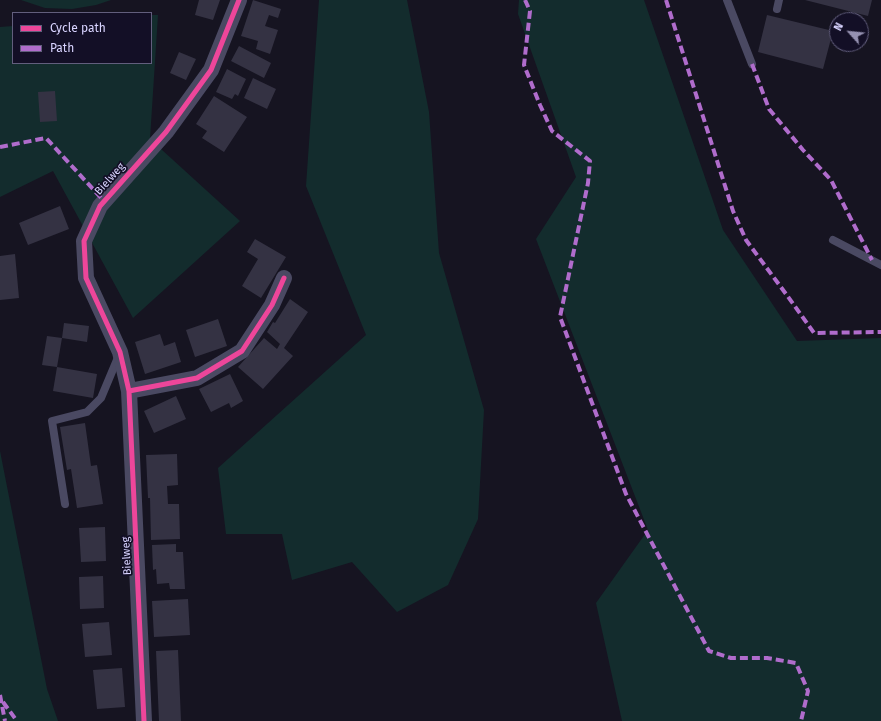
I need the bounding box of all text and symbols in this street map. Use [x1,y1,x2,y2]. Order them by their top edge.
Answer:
legend [12,12,152,64]
north arrow [829,12,869,52]
text: Cycle path [50,21,106,35]
text: N [831,21,846,33]
text: Path [50,41,74,55]
street label: Bielweg [92,160,128,198]
street label: Bielweg [119,536,135,576]

